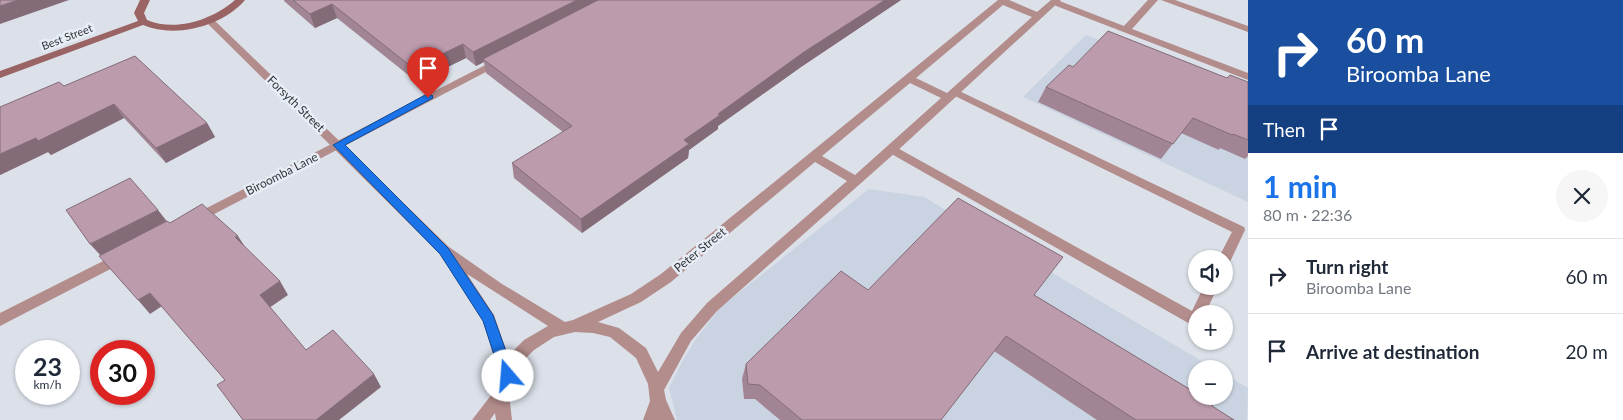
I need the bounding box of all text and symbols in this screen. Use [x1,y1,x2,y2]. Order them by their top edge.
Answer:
text: 60 m [1346,18,1424,60]
icon: right [1263,20,1328,85]
street label: Best Street [40,21,94,52]
pin [407,47,449,98]
icon: arrive [414,54,442,82]
text: Biroomba Lane [1346,60,1491,87]
street label: Forsyth Street [264,72,329,135]
icon: arrive [1315,115,1343,143]
text: Then [1263,118,1305,141]
street label: Biroomba Lane [243,149,320,198]
text: 1 min [1263,168,1337,204]
button: close [1556,170,1608,222]
text: 80 m · 22:36 [1263,205,1352,224]
street label: Peter Street [671,224,729,275]
map controls [1188,250,1233,405]
button: sound [1188,250,1233,295]
text: Turn right [1306,255,1388,278]
icon: right [1263,262,1291,290]
text: 60 m [1565,265,1608,288]
text: Biroomba Lane [1306,278,1411,297]
button: + [1188,305,1233,350]
icon: arrive [1263,337,1291,365]
speed limit sign: 30 [90,340,155,405]
text: Arrive at destination [1306,340,1479,363]
text: 20 m [1565,340,1608,363]
position arrow [481,349,533,401]
text: 23 [33,351,62,381]
button: − [1188,360,1233,405]
text: km/h [33,377,62,392]

